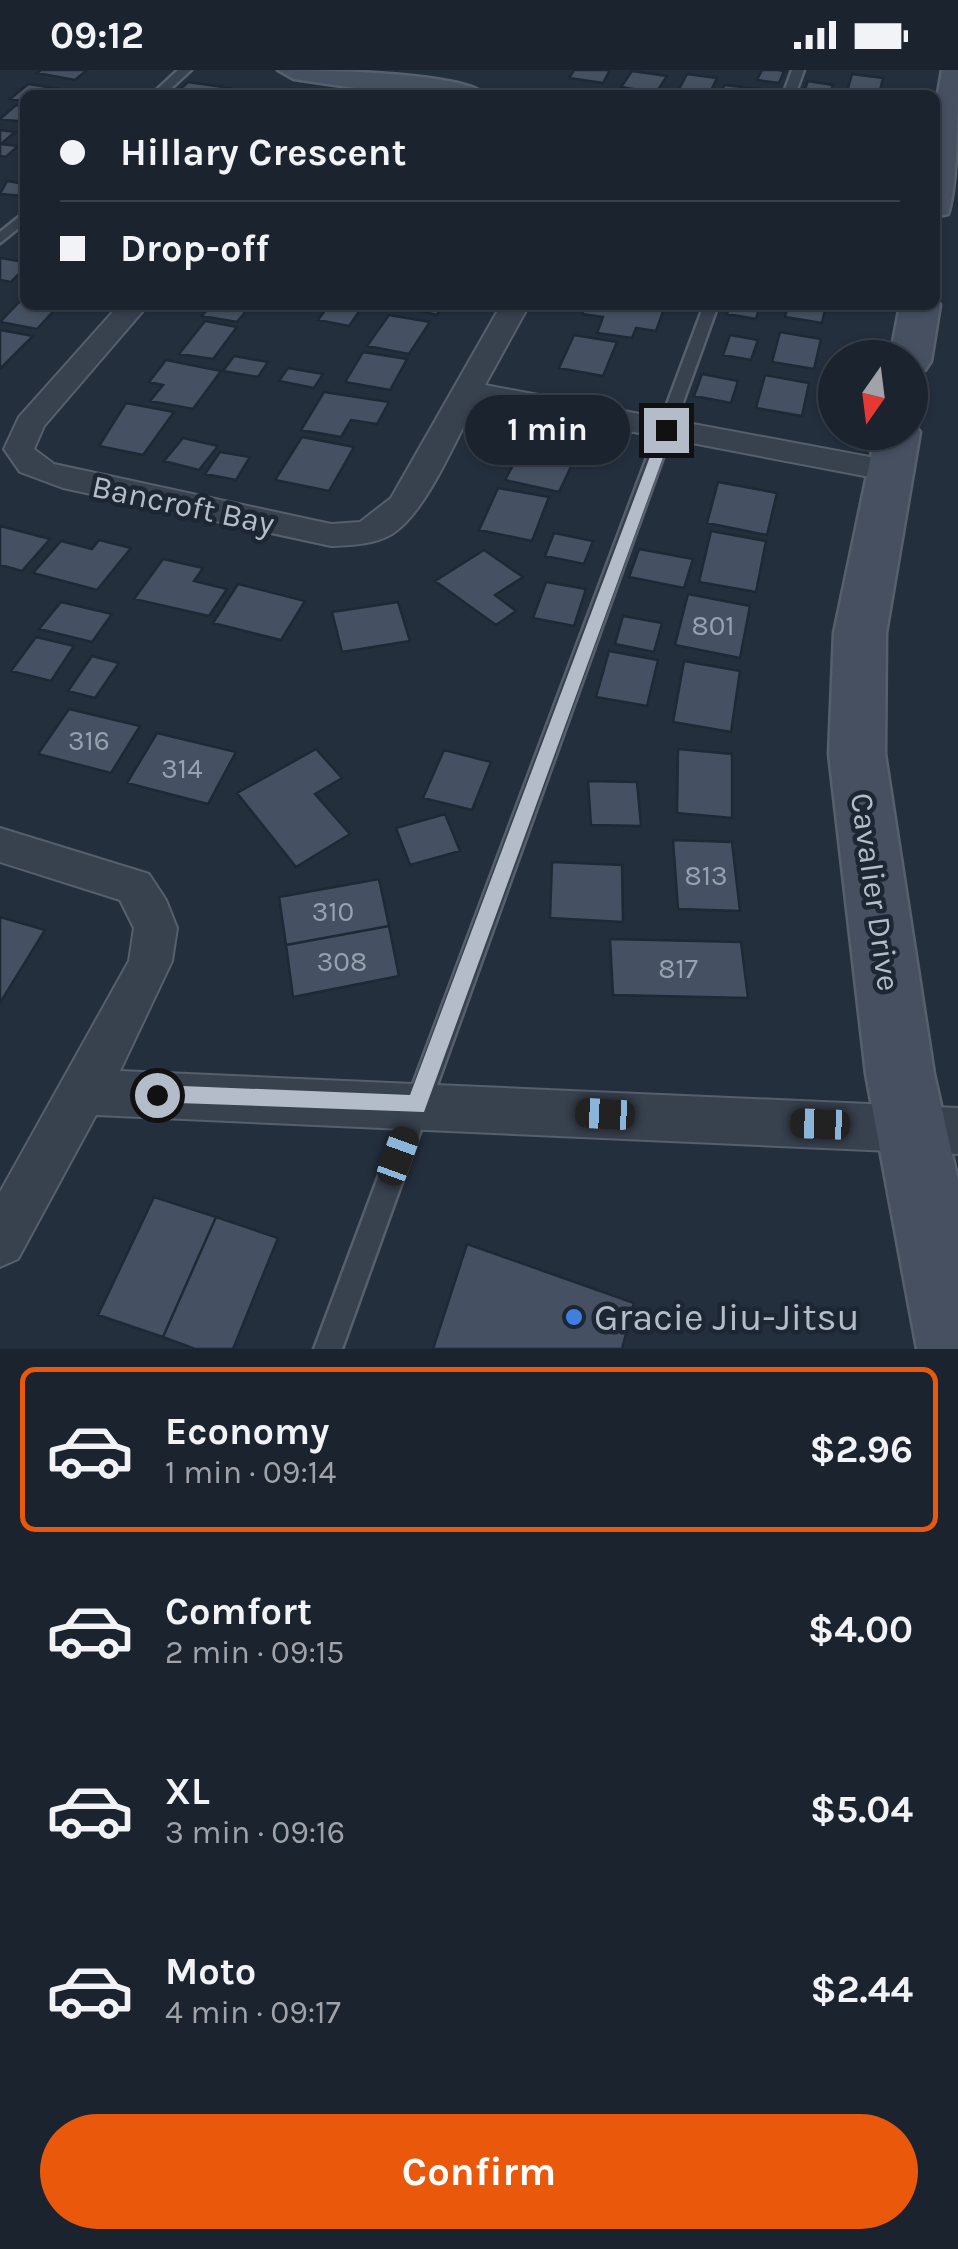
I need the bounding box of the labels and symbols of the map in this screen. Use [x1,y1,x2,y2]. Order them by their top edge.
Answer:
north arrow [818,340,928,450]
callout: 1 min [466,395,631,465]
route end [644,408,689,453]
street label: Bancroft Bay [88,468,278,542]
house number: 801 [691,609,735,642]
house number: 316 [68,724,110,757]
house number: 314 [161,752,203,785]
street label: Cavalier Drive [843,791,907,993]
house number: 813 [685,859,728,892]
house number: 310 [312,895,354,928]
house number: 308 [317,945,367,978]
house number: 817 [658,952,698,985]
route start [135,1073,180,1118]
car [574,1097,636,1131]
car [789,1108,851,1140]
car [374,1123,422,1189]
place label: Gracie Jiu-Jitsu [594,1295,859,1340]
marker: Gracie Jiu-Jitsu [563,1306,585,1328]

